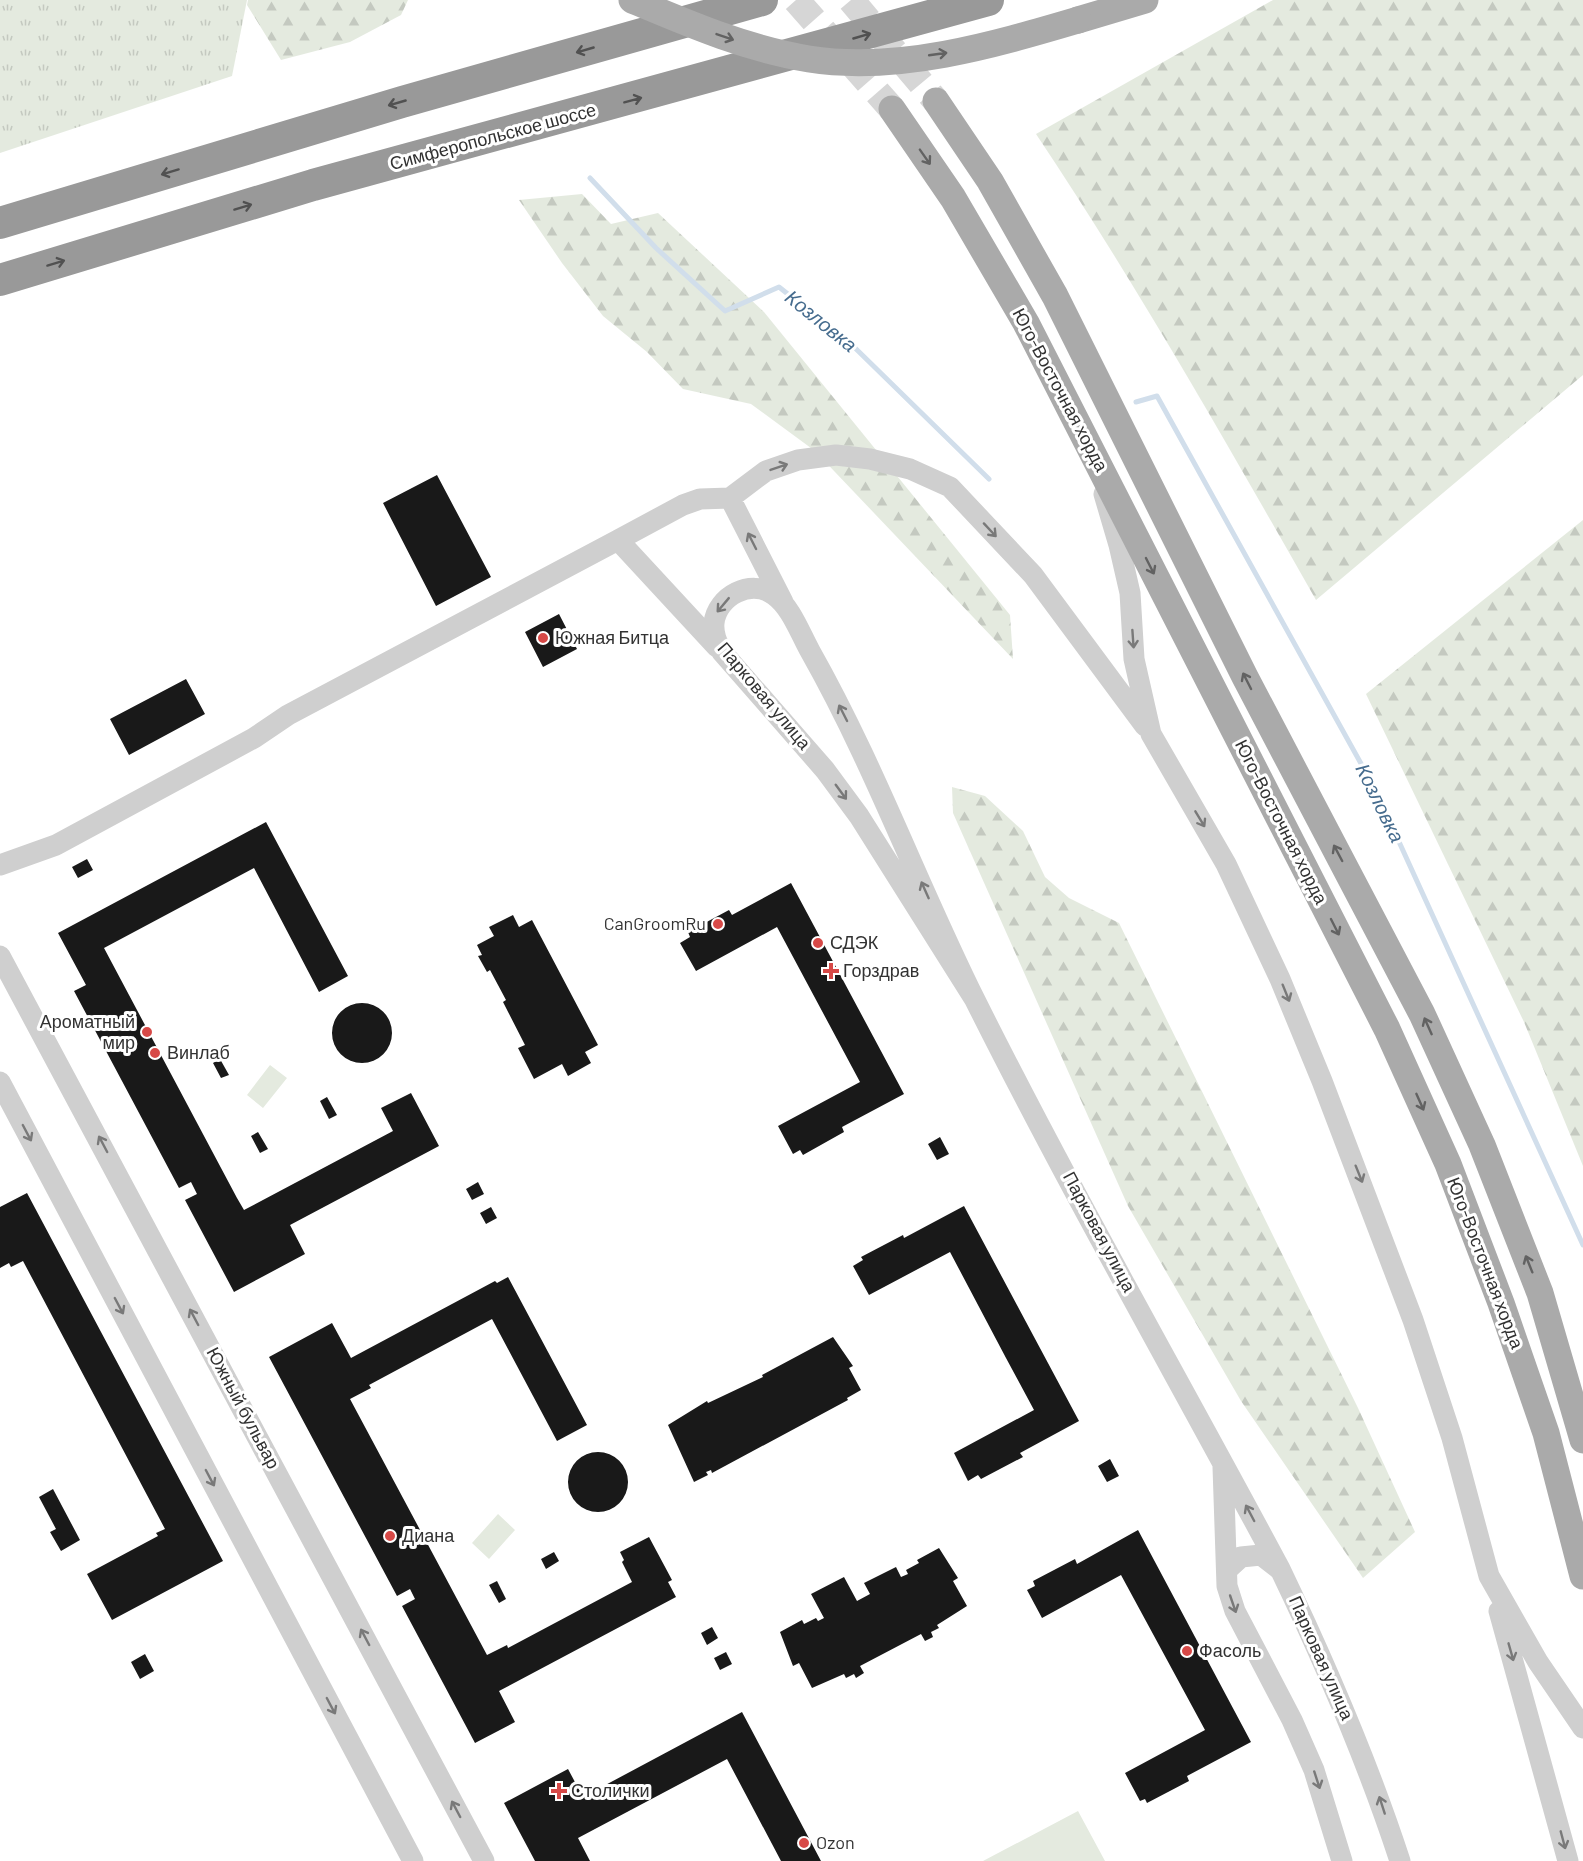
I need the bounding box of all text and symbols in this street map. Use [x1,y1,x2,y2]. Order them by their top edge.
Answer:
one-way arrow [852,30,871,41]
one-way arrow [715,32,734,43]
one-way arrow [576,45,595,56]
one-way arrow [928,48,947,59]
one-way arrow [623,93,642,105]
street label: Симферопольское шоссе [387,98,598,174]
one-way arrow [388,98,407,109]
one-way arrow [919,148,931,164]
one-way arrow [161,167,180,178]
one-way arrow [233,201,252,212]
one-way arrow [46,257,65,268]
water label: Козловка [781,284,862,356]
street label: Юго-Восточная хорда [1009,304,1114,476]
one-way arrow [769,460,788,471]
one-way arrow [983,522,997,537]
one-way arrow [746,532,757,550]
one-way arrow [1145,557,1157,575]
one-way arrow [717,597,730,613]
place label: Южная Битца [555,626,670,648]
one-way arrow [1127,628,1138,648]
marker: Южная Битца [536,631,550,645]
street label: Парковая улица [714,637,817,754]
one-way arrow [1241,672,1252,690]
one-way arrow [837,705,849,722]
street label: Юго-Восточная хорда [1231,736,1333,908]
water label: Козловка [1351,759,1410,846]
one-way arrow [835,784,848,800]
one-way arrow [1194,810,1206,827]
one-way arrow [1332,845,1343,863]
one-way arrow [919,881,931,899]
place label: CanGroomRu [604,912,706,934]
marker: CanGroomRu [711,917,725,931]
one-way arrow [1330,917,1341,935]
place label: СДЭК [830,931,879,953]
marker: СДЭК [811,936,825,950]
place label: Горздрав [843,959,919,981]
marker: Горздрав [824,964,838,978]
one-way arrow [1281,984,1292,1002]
place label: Ароматный мир [40,1010,135,1053]
one-way arrow [1422,1018,1433,1036]
marker: Ароматный мир [140,1025,154,1039]
place label: Винлаб [167,1041,230,1063]
marker: Винлаб [148,1046,162,1060]
one-way arrow [1414,1093,1426,1111]
one-way arrow [22,1124,34,1142]
one-way arrow [97,1136,108,1154]
one-way arrow [1354,1164,1365,1183]
street label: Парковая улица [1059,1168,1141,1296]
street label: Юго-Восточная хорда [1443,1174,1529,1352]
one-way arrow [1522,1255,1533,1273]
one-way arrow [114,1296,125,1314]
one-way arrow [188,1308,199,1326]
street label: Южный бульвар [203,1343,285,1472]
one-way arrow [204,1469,216,1486]
one-way arrow [1244,1505,1256,1522]
place label: Диана [402,1524,455,1546]
marker: Диана [383,1529,397,1543]
street label: Парковая улица [1285,1592,1359,1724]
one-way arrow [1229,1595,1240,1613]
one-way arrow [359,1629,371,1646]
place label: Фасоль [1199,1639,1261,1661]
one-way arrow [1506,1642,1517,1661]
marker: Фасоль [1180,1644,1194,1658]
one-way arrow [325,1697,337,1714]
one-way arrow [1312,1770,1323,1789]
place label: Столички [571,1779,650,1801]
marker: Столички [552,1784,566,1798]
one-way arrow [1376,1796,1387,1815]
one-way arrow [450,1801,461,1819]
one-way arrow [1557,1830,1569,1849]
place label: Ozon [816,1831,855,1853]
marker: Ozon [797,1836,811,1850]

